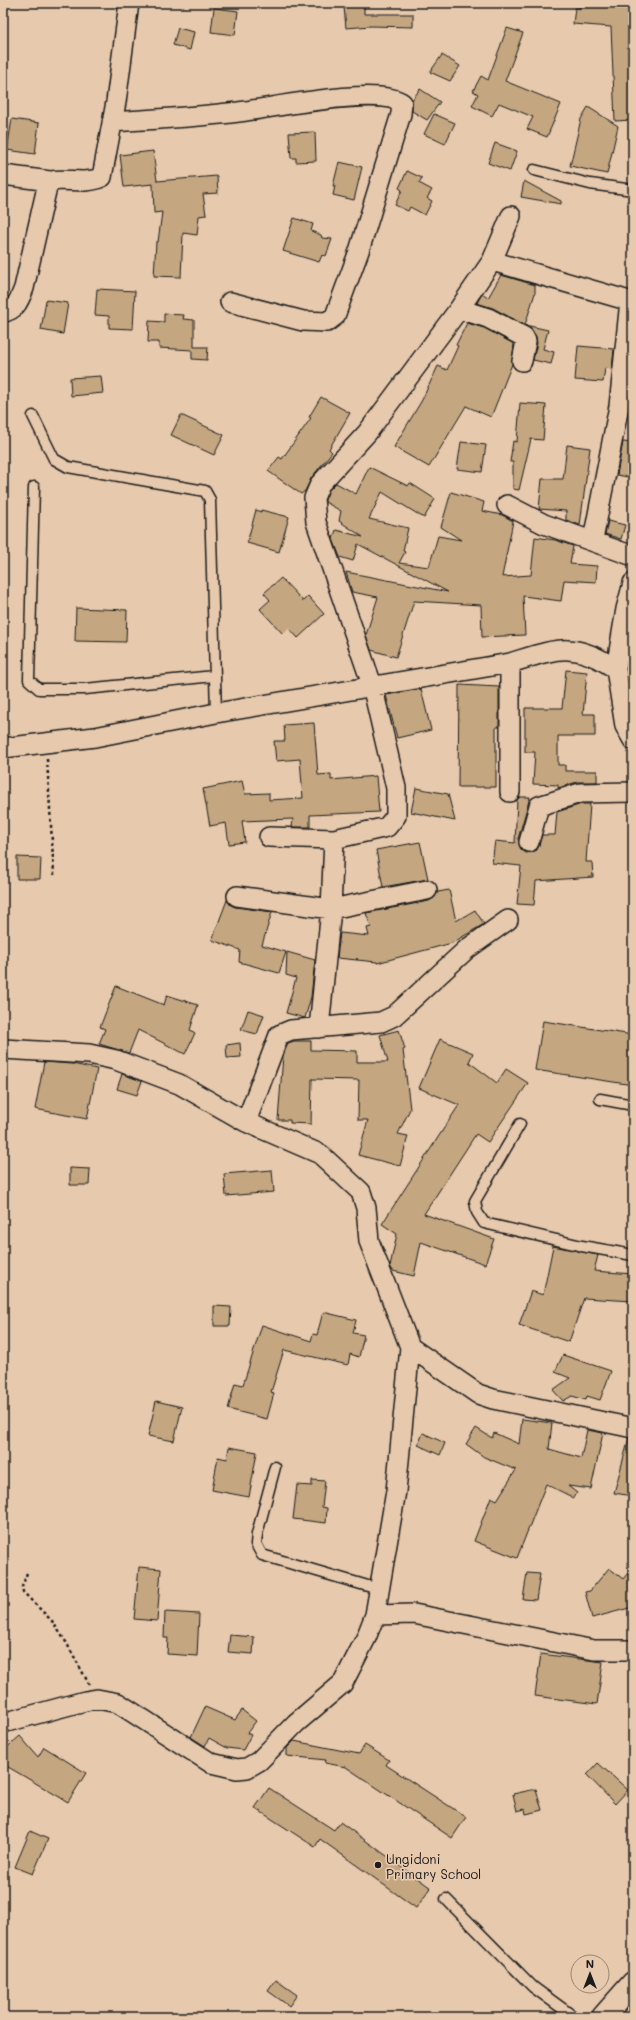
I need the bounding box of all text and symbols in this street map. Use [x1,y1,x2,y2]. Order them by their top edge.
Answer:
place label: Ungidoni Primary School [386,1850,481,1882]
marker: Ungidoni Primary School [373,1860,383,1870]
north arrow [570,1954,610,1994]
text: N [586,1956,594,1971]

